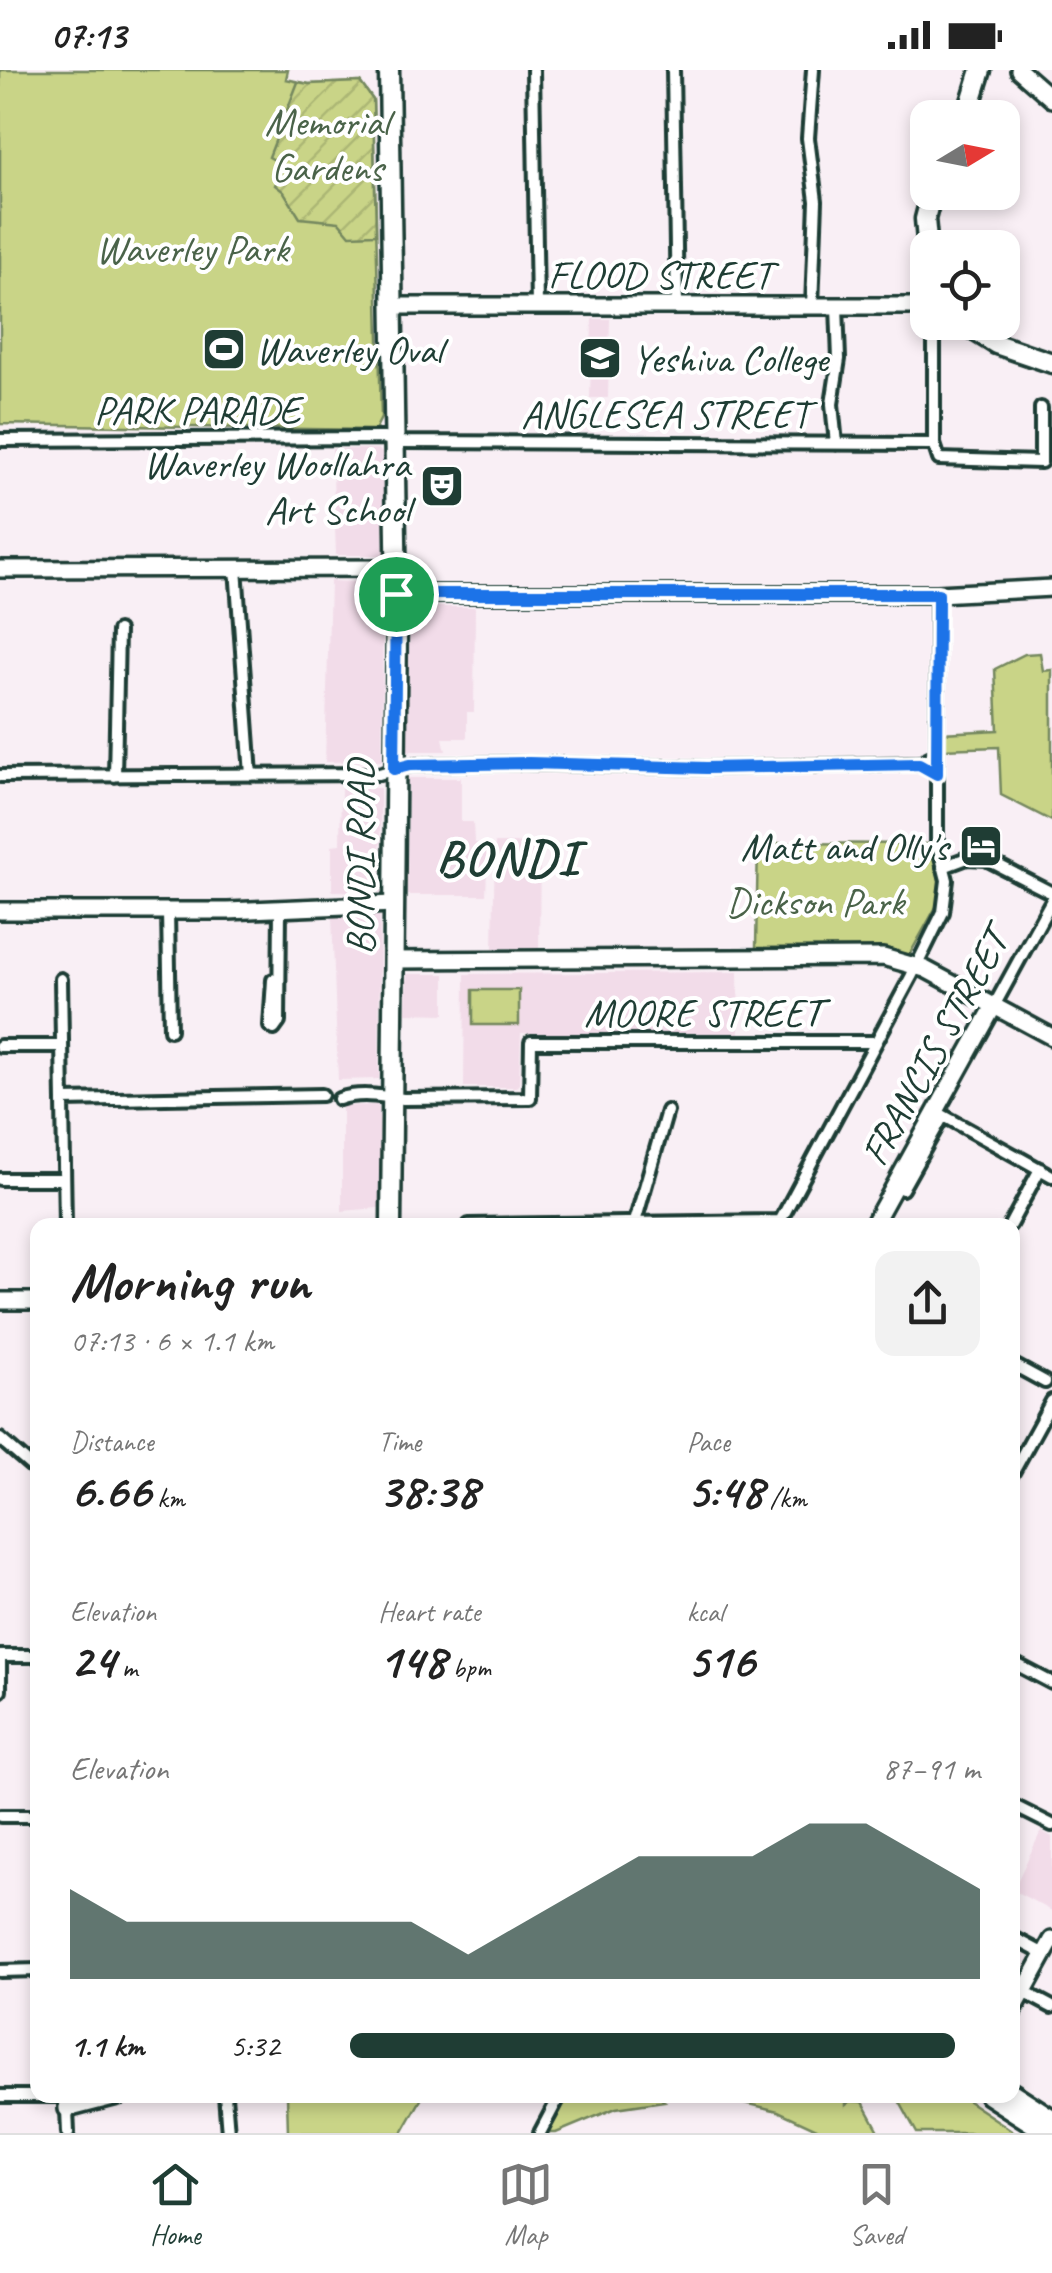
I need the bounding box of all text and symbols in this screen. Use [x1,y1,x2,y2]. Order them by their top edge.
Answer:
text: 07:13 [50,12,126,59]
park label: Memorial Gardens [265,97,395,193]
north arrow [910,100,1020,210]
map controls [910,100,1020,340]
park label: Waverley Park [96,224,291,274]
button: locate [910,230,1020,340]
street label: FLOOD STREET [548,250,780,300]
place label: Waverley Oval [256,325,449,375]
sports icon: Waverley Oval [201,326,247,372]
place label: Yeshiva College [632,334,831,384]
school or university icon: Yeshiva College [577,335,623,381]
street label: PARK PARADE [94,385,305,435]
street label: ANGLESEA STREET [521,389,819,439]
place label: Waverley Woollahra Art School [143,439,416,535]
theatre icon: Waverley Woollahra Art School [419,463,465,509]
pin [354,552,439,637]
icon: arrive [369,567,424,622]
street label: BONDI ROAD [335,756,385,955]
place label: Matt and Olly's [741,822,951,872]
hotel icon: Matt and Olly's [958,823,1004,869]
district label: BONDI [436,826,588,889]
park label: Dickson Park [726,877,906,927]
street label: FRANCIS STREET [850,912,1025,1174]
street label: MOORE STREET [584,988,831,1038]
text: Morning run [70,1247,310,1317]
button: share [875,1251,980,1356]
text: 07:13 · 6 × 1.1 km [70,1320,274,1361]
text: Distance [70,1424,154,1459]
text: Time [378,1424,421,1459]
text: Pace [687,1424,730,1459]
text: 6.66 [70,1459,151,1522]
text: 38:38 [378,1459,478,1522]
text: 5:48 [687,1459,763,1522]
text: km [151,1480,185,1515]
text: /km [763,1480,807,1515]
text: Elevation [70,1594,156,1629]
text: Heart rate [378,1594,480,1629]
text: kcal [687,1594,724,1629]
text: 24 [70,1629,115,1692]
text: 148 [378,1629,446,1692]
text: 516 [687,1629,754,1692]
text: m [115,1650,137,1685]
text: bpm [446,1650,491,1685]
text: Elevation [70,1748,168,1789]
text: 87–91 m [882,1748,980,1789]
text: 1.1 km [70,2025,144,2066]
text: 5:32 [230,2025,280,2066]
tab: Home [148,2157,203,2252]
tab: Map [498,2157,553,2252]
tab: Saved [849,2157,904,2252]

